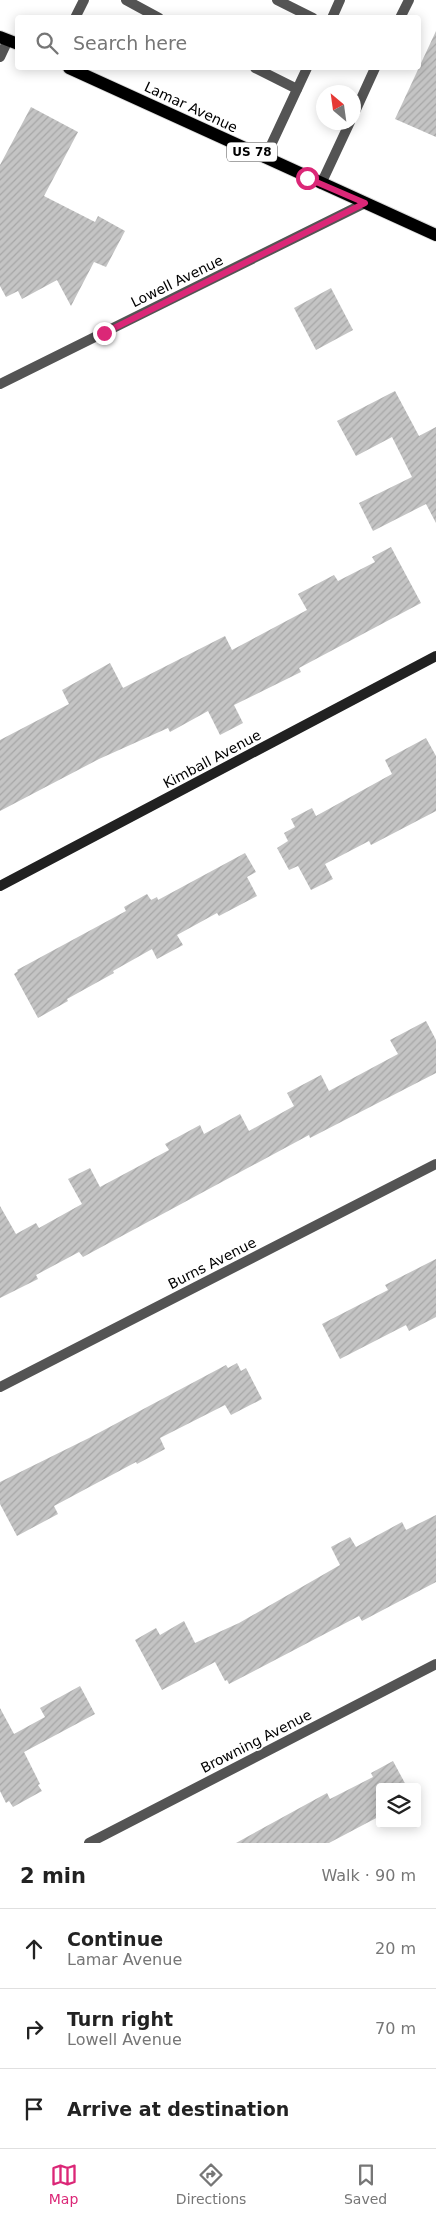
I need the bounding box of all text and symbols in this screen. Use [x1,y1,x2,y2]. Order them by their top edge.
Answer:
search box [15,15,421,70]
icon: search [33,29,61,57]
text: Search here [73,32,187,54]
street label: Lamar Avenue [142,78,240,136]
north arrow [316,85,361,130]
road number: US 78 [227,142,277,162]
route start [296,167,319,190]
street label: Lowell Avenue [128,252,226,310]
route end [93,322,116,345]
street label: Kimball Avenue [160,726,264,792]
street label: Burns Avenue [165,1234,259,1292]
street label: Browning Avenue [198,1706,314,1776]
map controls [376,1783,421,1828]
button: layers [376,1783,421,1828]
text: 2 min [20,1864,86,1888]
text: Walk · 90 m [321,1866,416,1885]
text: Continue [67,1928,163,1950]
icon: ahead [20,1935,48,1963]
text: 20 m [375,1939,416,1958]
text: Lamar Avenue [67,1950,182,1969]
text: Turn right [67,2008,173,2030]
icon: right [20,2015,48,2043]
text: 70 m [375,2019,416,2038]
text: Lowell Avenue [67,2030,182,2049]
icon: arrive [20,2095,48,2123]
text: Arrive at destination [67,2098,289,2120]
tab: Map [49,2161,78,2207]
tab: Directions [176,2161,246,2207]
tab: Saved [344,2161,387,2207]

